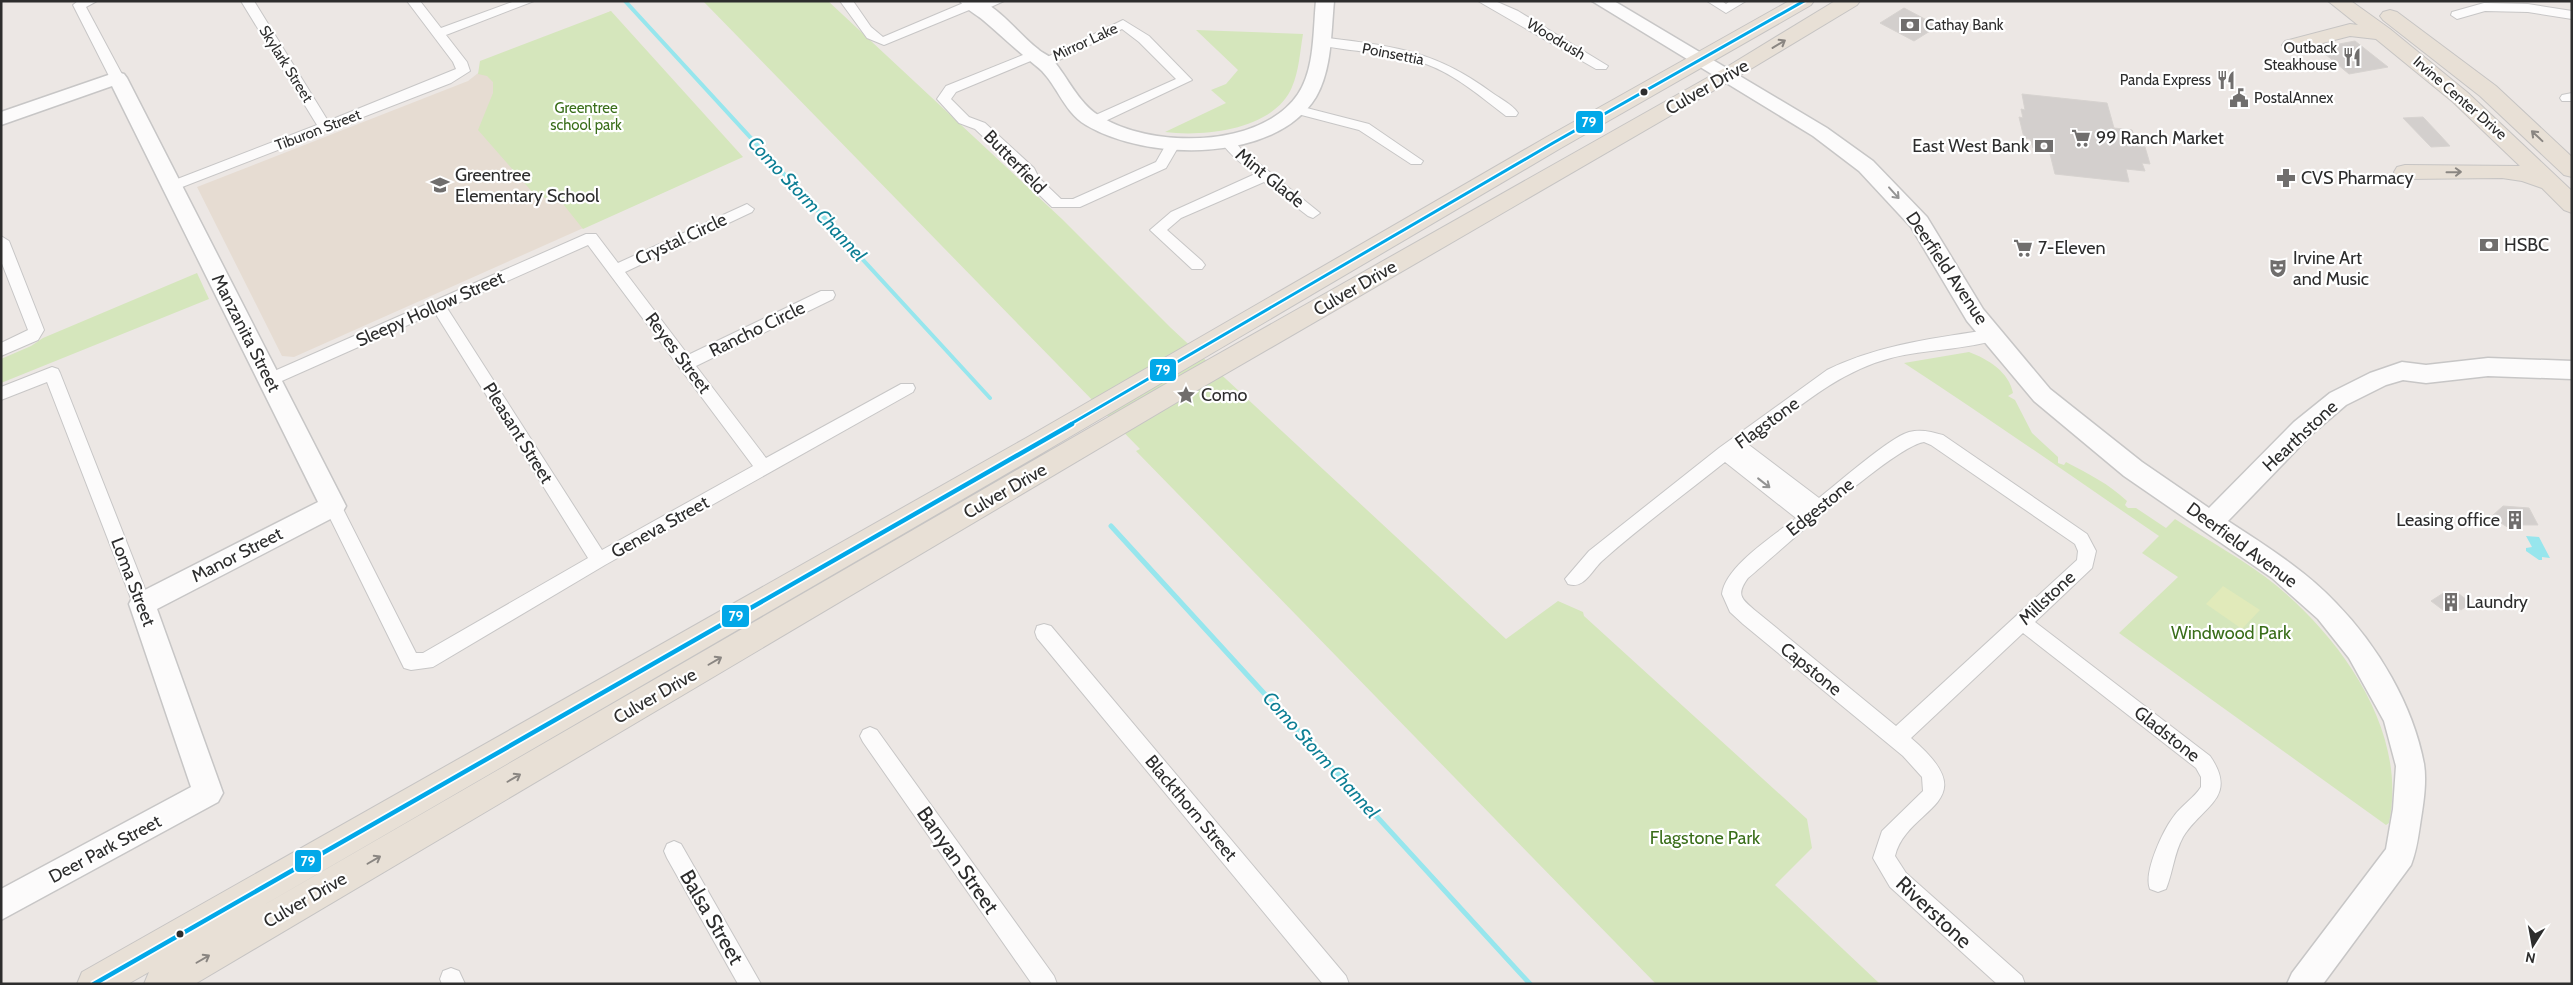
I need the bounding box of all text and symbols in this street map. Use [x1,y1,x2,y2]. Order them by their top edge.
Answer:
street label: Woodrush [1523,14,1589,64]
bank icon: Cathay Bank [1899,14,1921,36]
place label: Cathay Bank [1925,16,2004,34]
street label: Mirror Lake [1050,19,1121,65]
street label: Skylark Street [255,22,317,106]
street label: Poinsettia [1361,39,1426,69]
one-way arrow [1771,39,1785,49]
place label: Outback Steakhouse [2264,39,2337,74]
restaurant icon: Outback Steakhouse [2341,46,2363,68]
street label: Irvine Center Drive [2410,53,2511,144]
street label: Culver Drive [1661,54,1753,120]
restaurant icon: Panda Express [2215,69,2237,91]
place label: Panda Express [2120,71,2211,89]
unlabelled marker [1639,87,1649,97]
public building icon: PostalAnnex [2228,87,2250,109]
place label: PostalAnnex [2254,89,2333,107]
park label: Greentree school park [550,99,622,134]
street label: Tiburon Street [273,105,363,155]
line badge: 79 [1575,110,1604,134]
text: 79 [1581,113,1597,131]
street label: Butterfield [979,126,1051,198]
supermarket icon: 99 Ranch Market [2070,127,2092,149]
place label: 99 Ranch Market [2096,127,2224,149]
one-way arrow [2531,130,2544,142]
water label: Como Storm Channel [743,132,871,267]
place label: East West Bank [1912,135,2030,157]
bank icon: East West Bank [2033,135,2055,157]
street label: Mint Glade [1231,144,1309,212]
place label: Greentree Elementary School [455,164,600,207]
pharmacy icon: CVS Pharmacy [2275,167,2297,189]
place label: CVS Pharmacy [2301,167,2414,189]
one-way arrow [2446,168,2462,177]
school or university icon: Greentree Elementary School [429,174,451,196]
one-way arrow [1888,187,1900,199]
street label: Deerfield Avenue [1901,207,1993,329]
street label: Crystal Circle [632,208,730,270]
bank icon: HSBC [2478,234,2500,256]
place label: HSBC [2504,234,2549,256]
supermarket icon: 7-Eleven [2012,237,2034,259]
place label: 7-Eleven [2038,237,2106,259]
place label: Irvine Art and Music [2293,247,2369,290]
street label: Culver Drive [1309,255,1401,321]
theatre icon: Irvine Art and Music [2267,257,2289,279]
street label: Sleepy Hollow Street [352,266,508,352]
street label: Manzanita Street [207,270,285,396]
street label: Rancho Circle [706,296,808,362]
street label: Reyes Street [640,308,716,398]
line badge: 79 [1149,358,1177,382]
text: 79 [1155,361,1171,379]
street label: Pleasant Street [478,379,558,487]
place icon: Como [1175,384,1197,406]
place label: Como [1201,384,1248,406]
street label: Flagstone [1731,392,1803,454]
street label: Hearthstone [2258,396,2342,476]
street label: Culver Drive [959,458,1051,524]
street label: Edgestone [1782,473,1858,541]
one-way arrow [1757,477,1770,488]
street label: Geneva Street [607,491,713,563]
street label: Deerfield Avenue [2182,497,2302,593]
place label: Leasing office [2396,509,2500,531]
building icon: Leasing office [2504,509,2526,531]
street label: Manor Street [188,523,286,587]
street label: Loma Street [106,534,160,630]
street label: Millstone [2014,566,2080,630]
building icon: Laundry [2440,591,2462,613]
place label: Laundry [2466,591,2528,613]
line badge: 79 [721,604,750,628]
text: 79 [728,607,744,625]
park label: Windwood Park [2171,622,2292,644]
street label: Capstone [1776,638,1846,700]
one-way arrow [708,655,722,665]
street label: Culver Drive [609,663,701,729]
water label: Como Storm Channel [1258,687,1384,824]
street label: Gladstone [2130,701,2204,767]
street label: Blackthorn Street [1140,751,1242,865]
one-way arrow [507,772,521,782]
street label: Banyan Street [912,802,1004,918]
street label: Deer Park Street [45,810,165,888]
park label: Flagstone Park [1650,827,1761,849]
line badge: 79 [294,849,322,873]
text: 79 [300,852,316,870]
one-way arrow [366,854,381,864]
street label: Balsa Street [675,865,749,969]
street label: Culver Drive [259,867,351,933]
street label: Riverstone [1891,871,1977,953]
north arrow [2508,920,2558,970]
unlabelled marker [175,929,185,939]
text: N [2524,948,2537,968]
one-way arrow [196,954,210,964]

